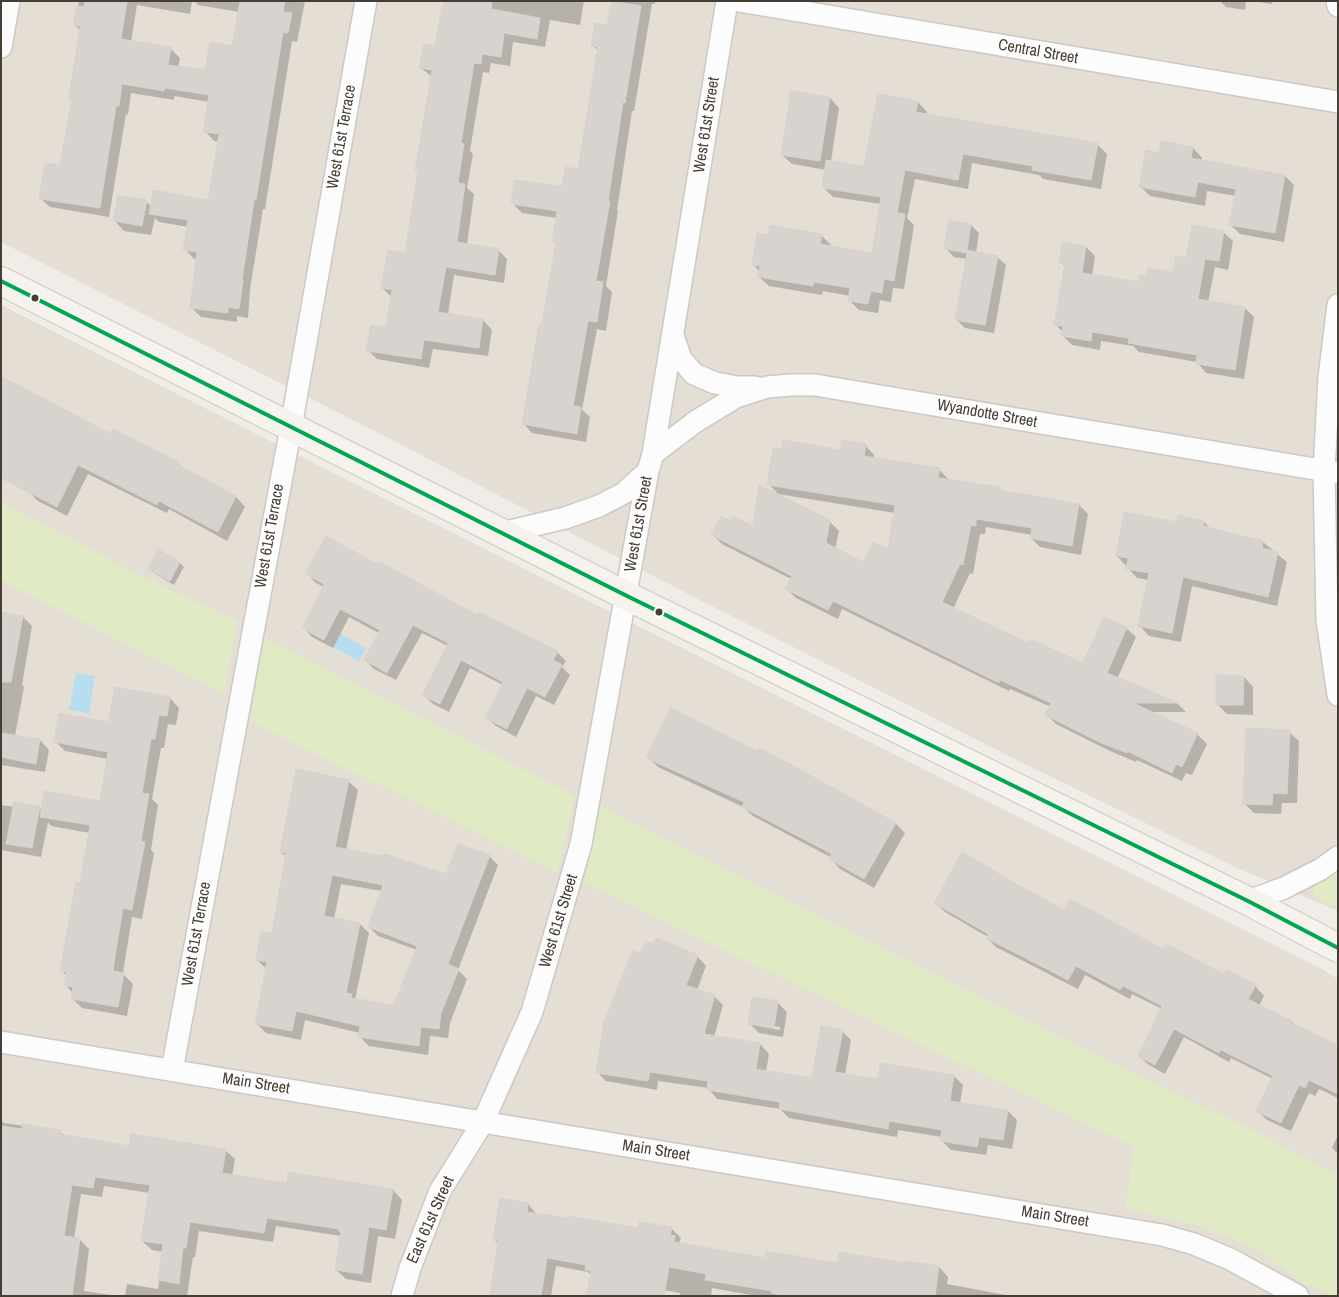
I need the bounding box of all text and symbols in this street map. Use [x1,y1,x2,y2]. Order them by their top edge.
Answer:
street label: Central Street [996,36,1080,68]
street label: West 61st Street [690,76,724,174]
street label: West 61st Terrace [323,83,361,191]
unlabelled marker [30,293,40,303]
street label: Wyandotte Street [935,396,1039,432]
street label: West 61st Street [621,475,657,573]
street label: West 61st Terrace [251,482,289,590]
unlabelled marker [654,607,664,617]
street label: West 61st Street [536,872,582,970]
street label: West 61st Terrace [178,880,216,988]
street label: Main Street [221,1069,291,1099]
street label: Main Street [621,1136,691,1166]
street label: East 61st Street [403,1173,459,1267]
street label: Main Street [1020,1202,1090,1232]

